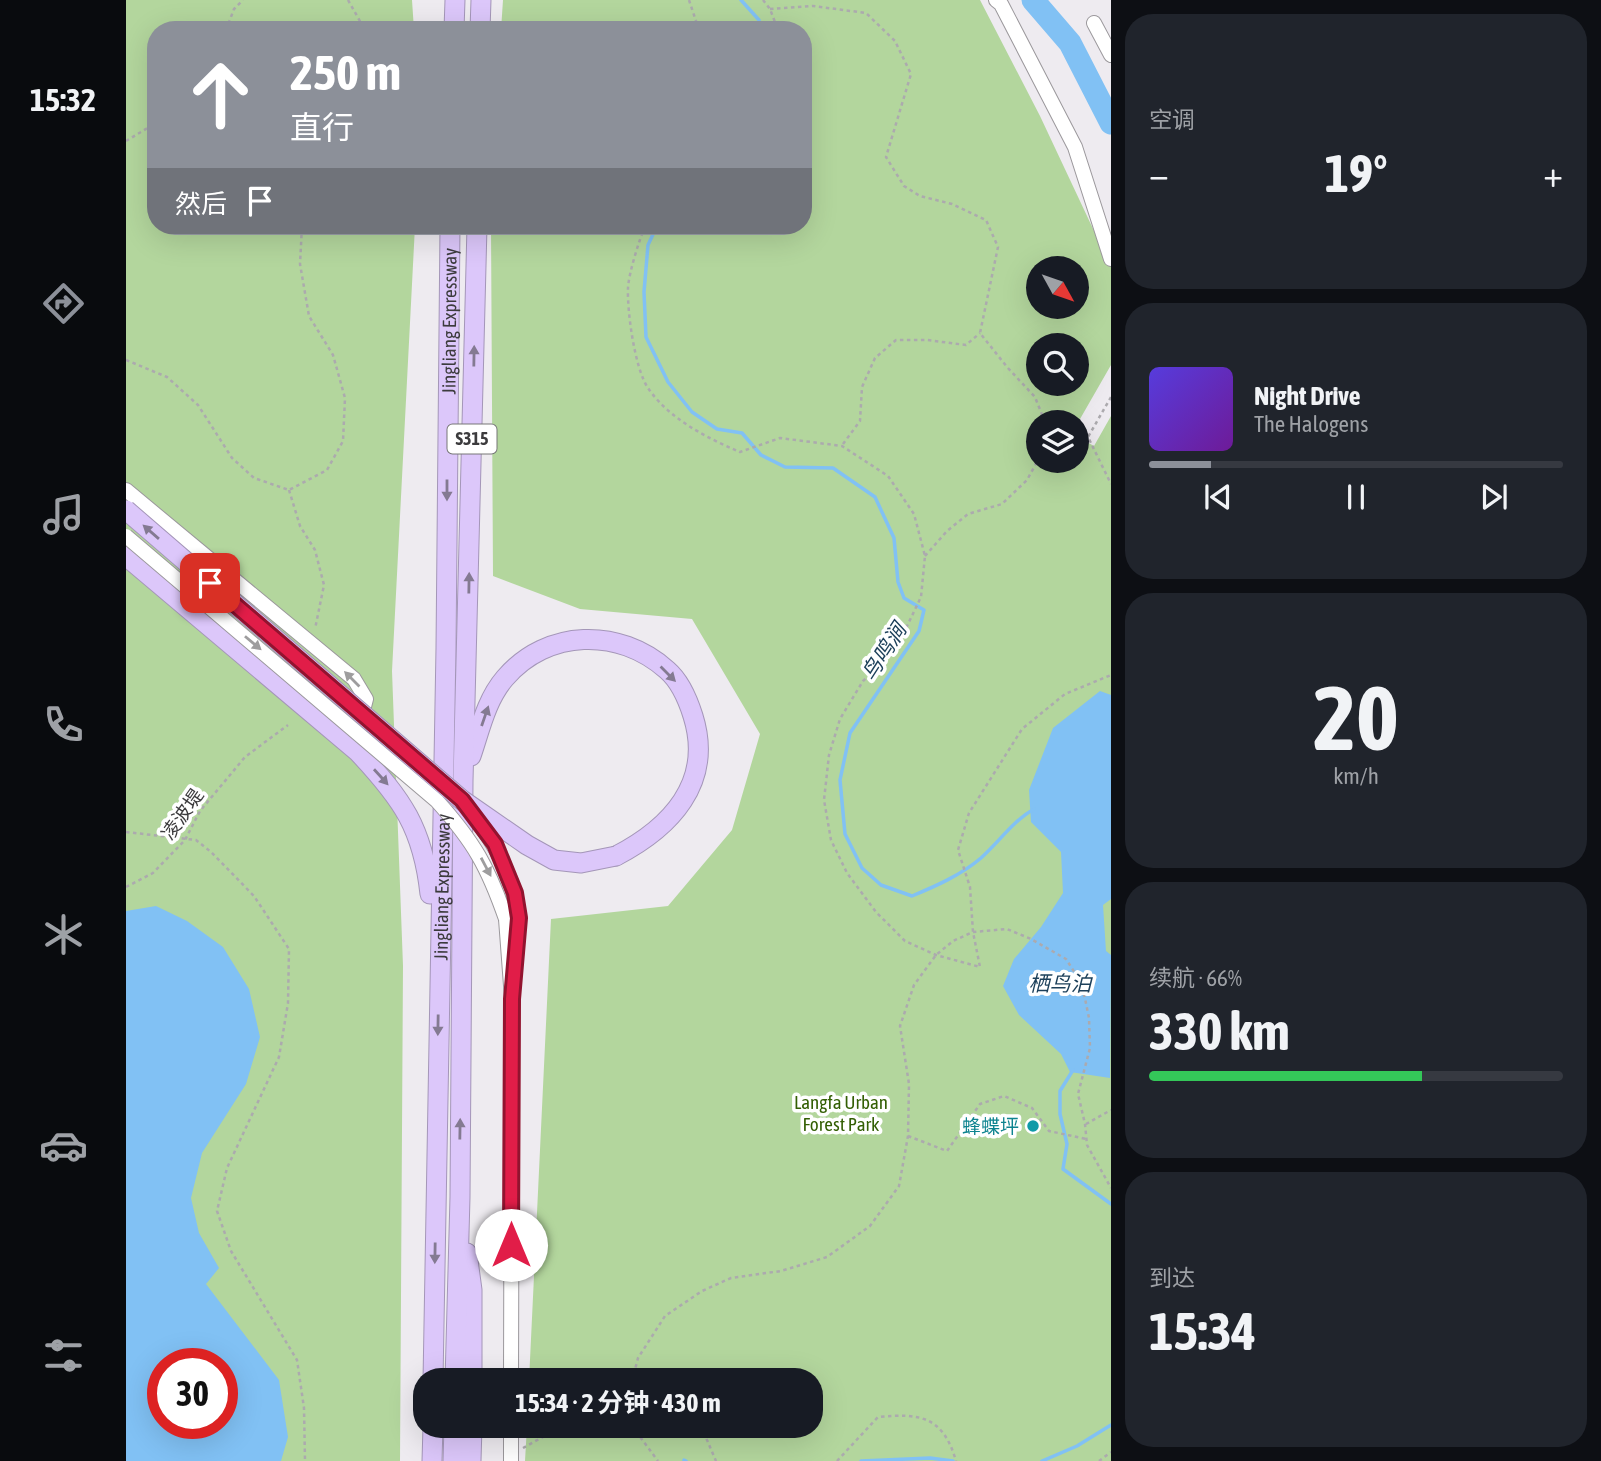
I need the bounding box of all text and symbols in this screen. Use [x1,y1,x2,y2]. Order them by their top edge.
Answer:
text: 250 m [290,44,401,100]
icon: ahead [175,49,266,140]
text: 15:32 [30,81,96,118]
text: 空调 [1149,107,1195,133]
text: 直行 [290,109,354,146]
text: 19° [1324,143,1388,203]
text: − [1149,152,1169,195]
text: + [1543,152,1563,195]
icon: arrive [241,182,279,220]
text: 然后 [175,189,227,219]
street label: Jingliang Expressway [437,248,461,394]
north arrow [1026,256,1088,318]
map controls [1026,256,1089,473]
icon: directions [39,279,88,328]
button: search [1026,333,1089,396]
one-way arrow [468,345,480,367]
text: Night Drive [1254,381,1361,411]
button: layers [1026,410,1089,473]
text: The Halogens [1254,411,1368,437]
road number: S315 [448,424,496,454]
icon: previous [1199,478,1237,516]
icon: pause [1337,478,1375,516]
icon: next [1475,478,1513,516]
one-way arrow [441,479,453,501]
icon: music [39,490,88,539]
one-way arrow [142,525,159,540]
pin [180,553,240,613]
icon: arrive [191,564,229,602]
one-way arrow [464,572,475,594]
water label: 鸟鸣涧 [856,616,912,684]
one-way arrow [244,635,261,650]
one-way arrow [659,665,676,682]
text: 20 [1313,665,1399,769]
one-way arrow [344,670,361,687]
icon: phone [39,700,88,749]
one-way arrow [480,705,491,726]
text: km/h [1333,763,1379,789]
one-way arrow [373,768,389,786]
street label: 凌波堤 [157,784,207,844]
street label: Jingliang Expressway [429,813,454,960]
one-way arrow [480,858,492,877]
icon: climate [39,910,88,959]
text: 续航 · 66% [1149,965,1242,991]
water label: 栖鸟泊 [1029,971,1093,995]
text: 330 km [1149,1001,1290,1061]
one-way arrow [432,1015,444,1037]
park label: Langfa Urban Forest Park [794,1091,888,1135]
place label: 蜂蝶坪 [962,1115,1019,1137]
one-way arrow [454,1117,466,1139]
marker: 蜂蝶坪 [1025,1118,1041,1134]
icon: car [39,1121,88,1170]
position arrow [474,1208,548,1282]
one-way arrow [429,1242,441,1264]
text: 到达 [1149,1265,1195,1291]
text: 15:34 [1149,1301,1256,1361]
icon: filters [39,1331,88,1380]
speed limit sign: 30 [147,1348,238,1439]
text: 15:34 · 2 分钟 · 430 m [515,1388,721,1418]

